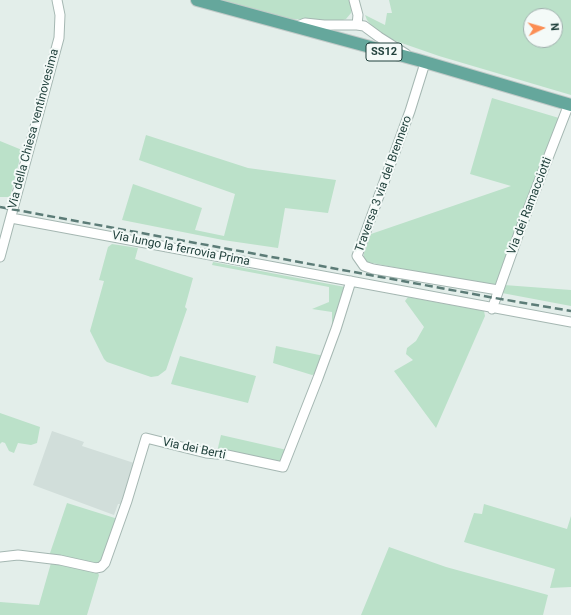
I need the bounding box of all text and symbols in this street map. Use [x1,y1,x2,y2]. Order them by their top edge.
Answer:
north arrow [523,8,563,48]
text: N [548,23,561,31]
road number: SS12 [366,43,402,61]
street label: Via della Chiesa ventinovesima [6,47,62,211]
street label: Traversa 3 via del Brennero [353,114,415,254]
street label: Via dei Ramacciotti [505,155,555,257]
street label: Via lungo la ferrovia Prima [111,229,251,269]
street label: Via dei Berti [161,435,227,463]

